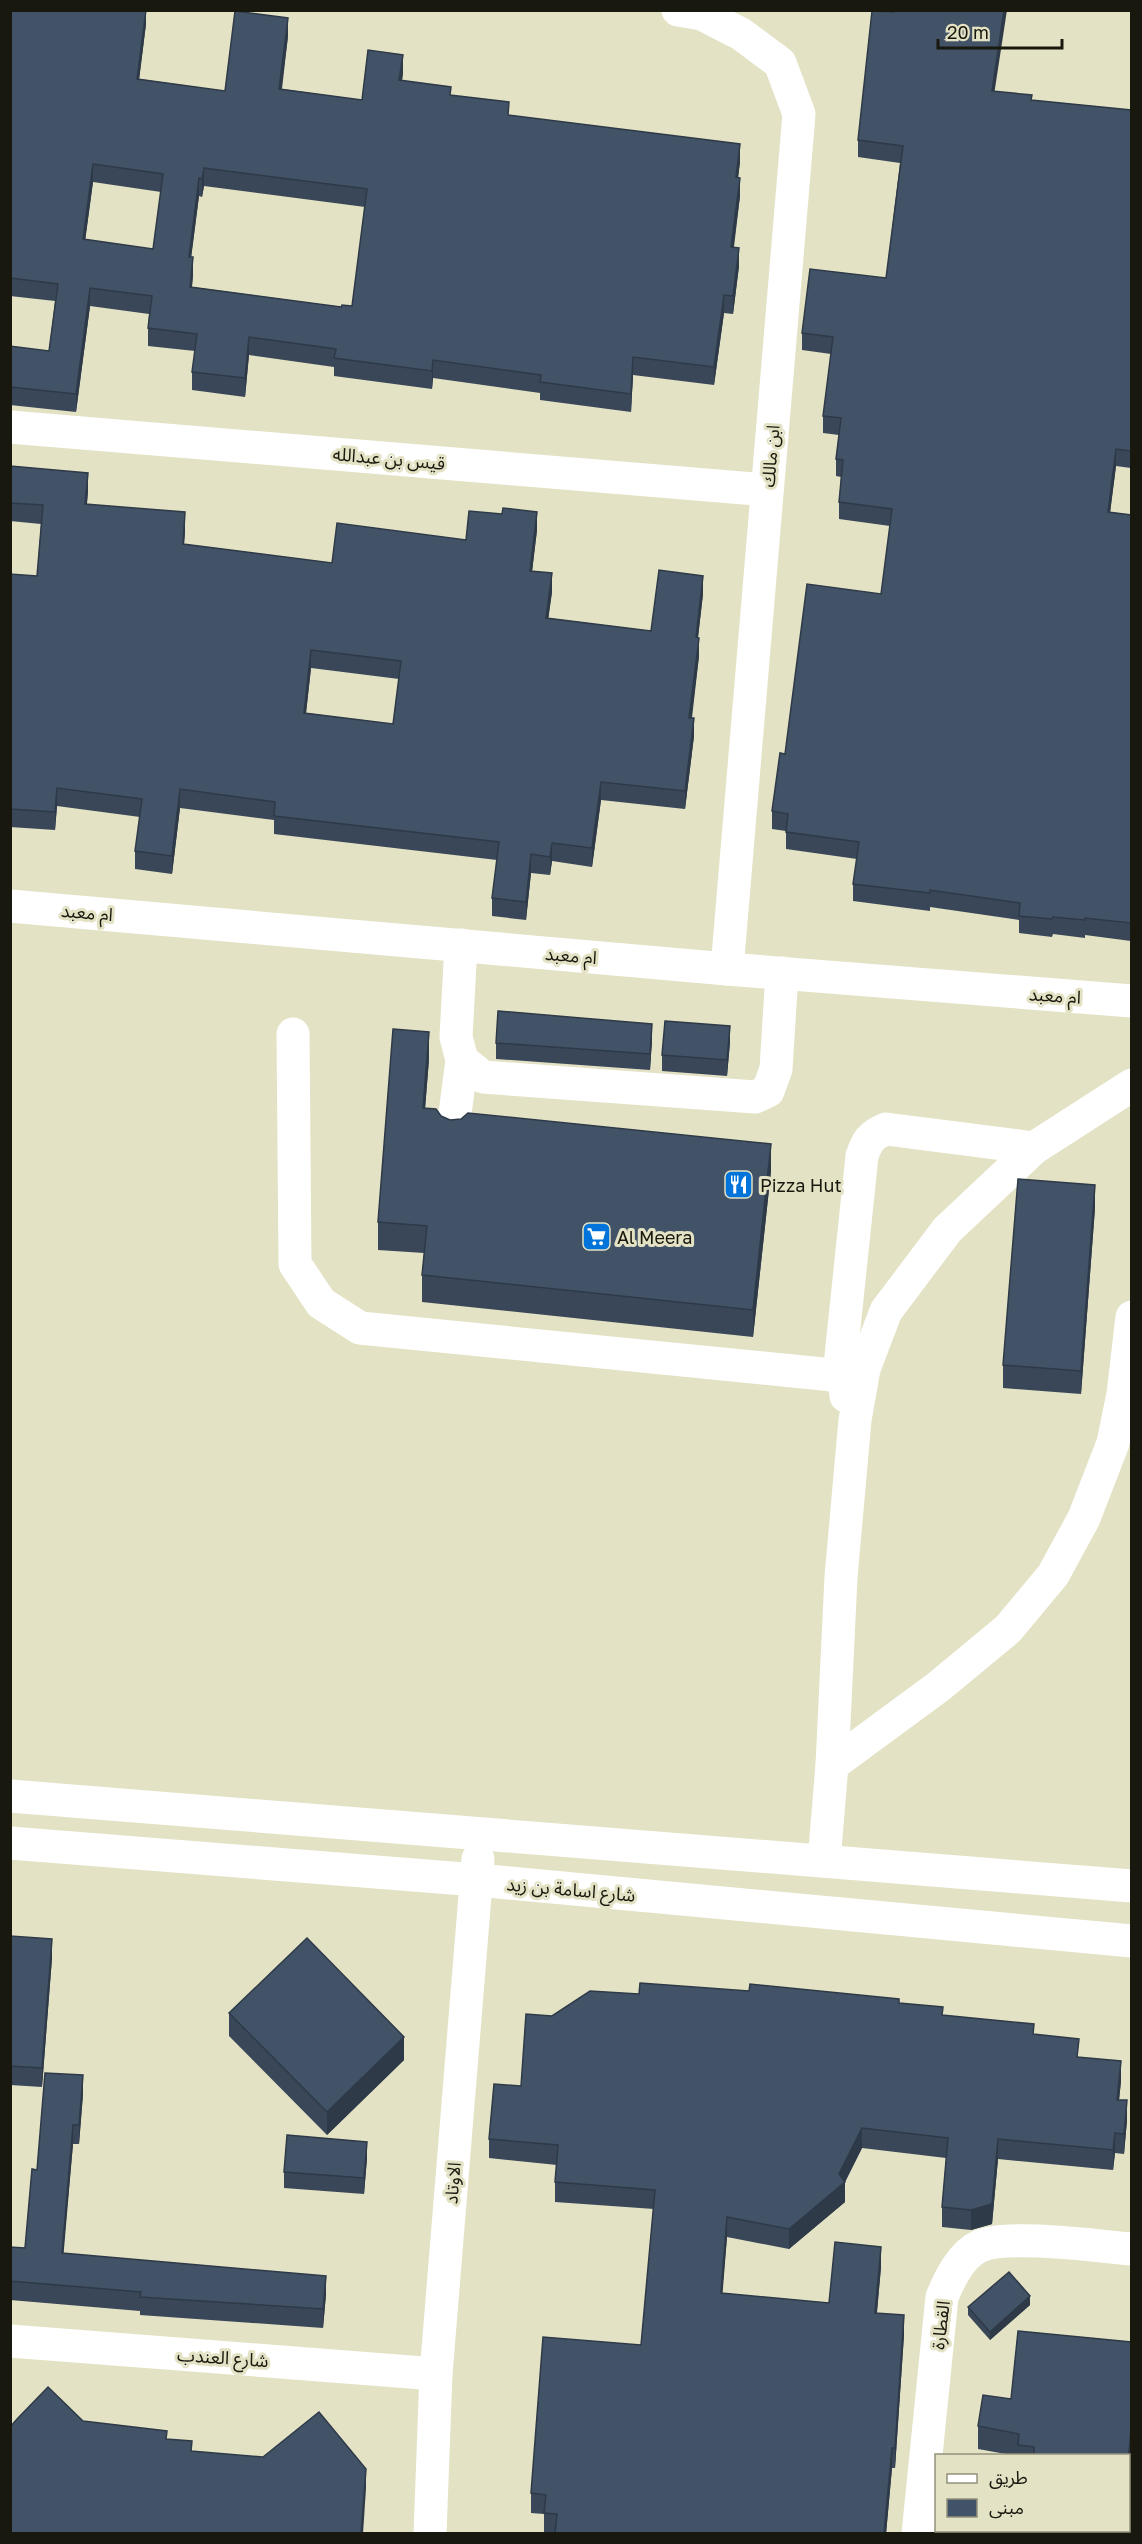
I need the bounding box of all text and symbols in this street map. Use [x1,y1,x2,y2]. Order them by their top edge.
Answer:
scale bar [938,12,1062,50]
text: 20 m [947,21,989,43]
street label: ابن مالك [756,424,785,488]
street label: قيس بن عبدالله [332,442,446,475]
street label: ام معبد [60,899,114,929]
street label: ام معبد [544,942,598,972]
street label: ام معبد [1028,982,1082,1012]
restaurant icon: Pizza Hut [723,1169,755,1201]
place label: Pizza Hut [760,1174,842,1196]
supermarket icon: Al Meera [580,1221,612,1253]
place label: Al Meera [617,1226,692,1248]
street label: شارع اسامة بن زيد [505,1872,636,1910]
street label: الاوتاد [439,2161,465,2205]
street label: القطارة [926,2299,955,2351]
street label: شارع العندب [176,2343,269,2375]
legend [935,2454,1130,2532]
text: طريق [989,2466,1028,2489]
text: مبنى [989,2496,1024,2519]

